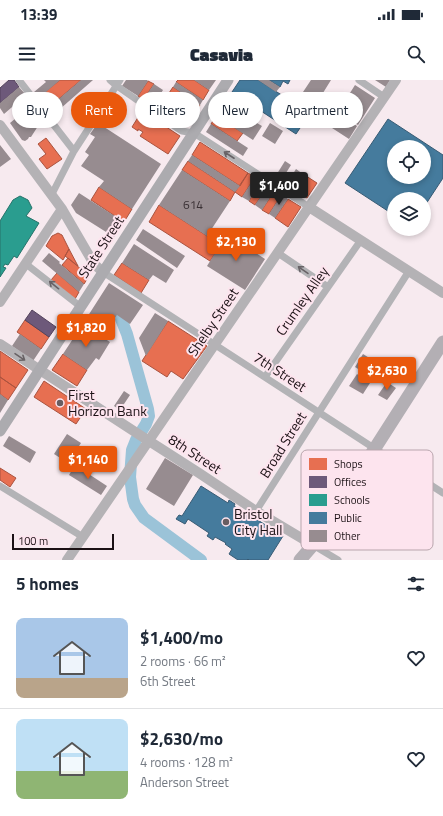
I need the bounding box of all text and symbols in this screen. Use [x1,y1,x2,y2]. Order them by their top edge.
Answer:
text: 13:39 [20,3,57,26]
text: Casavia [190,41,253,68]
icon: menu [16,43,38,65]
icon: search [405,43,427,65]
chip: Buy [12,92,63,128]
chip: Rent [71,92,127,128]
chip: Filters [135,92,200,128]
chip: New [208,92,263,128]
chip: Apartment [271,92,363,128]
map controls [387,140,431,236]
button: locate [387,140,431,184]
one-way arrow [223,151,235,159]
pin: $1,400 [246,172,312,206]
text: $1,400 [259,175,299,195]
button: layers [387,192,431,236]
house number: 614 [183,195,203,214]
street label: State Street [73,211,129,282]
pin: $2,130 [203,228,269,262]
text: $2,130 [216,231,256,251]
street label: Crumley Alley [270,262,333,340]
one-way arrow [297,266,308,274]
one-way arrow [48,281,59,290]
street label: Shelby Street [182,283,243,360]
pin: $1,820 [53,314,119,348]
text: $1,820 [66,317,106,337]
street label: 7th Street [250,347,311,397]
one-way arrow [14,353,25,361]
pin: $2,630 [354,357,420,391]
text: $2,630 [367,360,407,380]
place label: First Horizon Bank [68,384,147,421]
marker: First Horizon Bank [55,398,65,408]
street label: Broad Street [254,408,311,482]
street label: 8th Street [165,429,226,479]
pin: $1,140 [55,446,121,480]
text: $1,140 [68,449,108,469]
legend [301,450,433,550]
text: Shops [334,456,363,472]
text: Offices [334,474,366,490]
text: Schools [334,492,370,508]
place label: Bristol City Hall [234,503,282,540]
text: Public [334,510,362,526]
marker: Bristol City Hall [221,517,231,527]
text: Other [334,528,361,544]
scale bar [12,532,114,551]
text: 100 m [18,533,48,549]
text: 5 homes [16,571,79,597]
icon: filters [405,573,427,595]
text: $1,400/mo [140,625,223,651]
icon: home [48,634,96,682]
icon: heart [405,647,427,669]
text: 2 rooms · 66 m² [140,651,226,671]
text: 6th Street [140,671,195,691]
text: $2,630/mo [140,726,223,752]
icon: home [48,735,96,783]
icon: heart [405,748,427,770]
text: 4 rooms · 128 m² [140,752,233,772]
text: Anderson Street [140,772,229,792]

